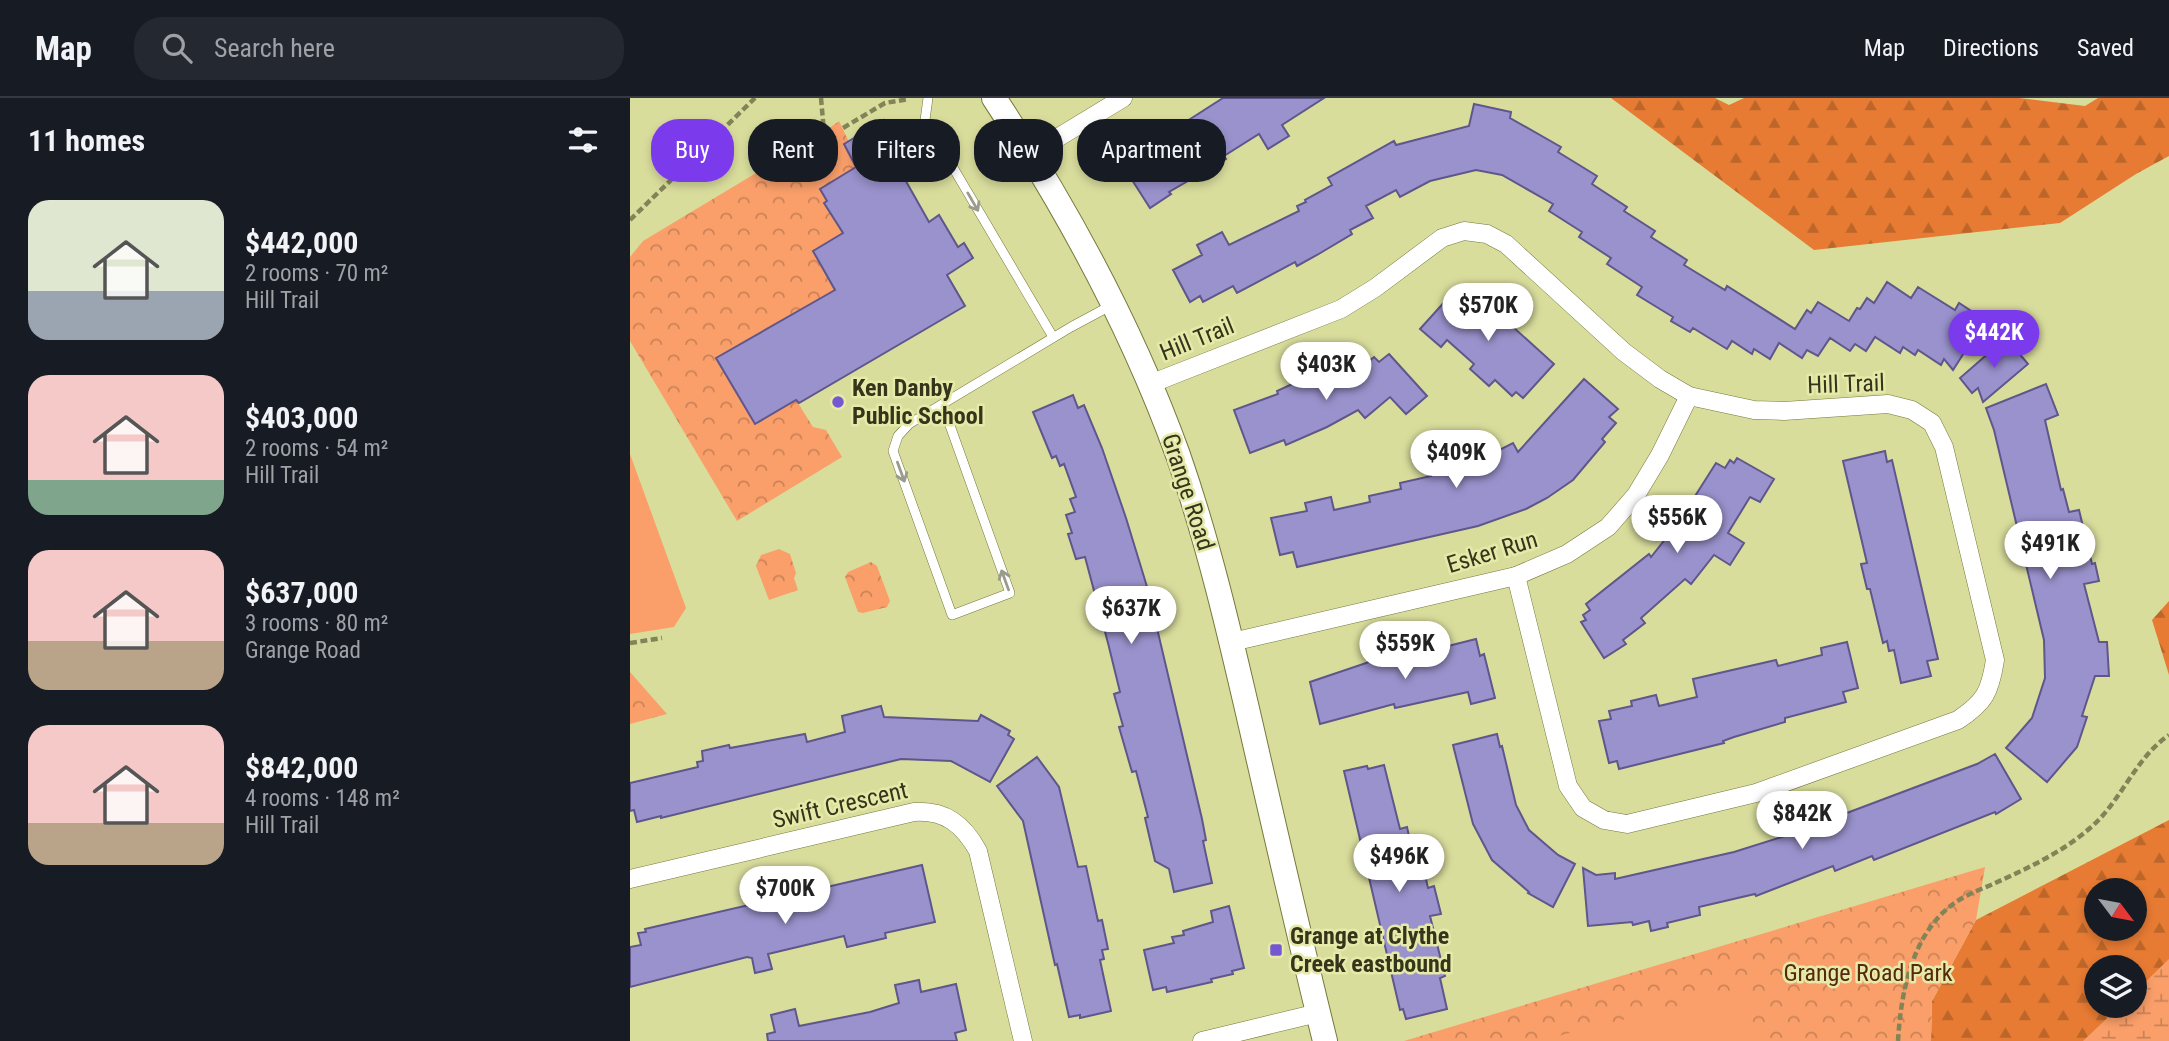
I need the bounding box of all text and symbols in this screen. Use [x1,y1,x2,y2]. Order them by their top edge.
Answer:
search box [134,17,624,80]
text: Map [35,29,92,68]
icon: search [158,29,196,67]
text: Search here [214,33,335,63]
text: Map [1864,34,1905,62]
text: Directions [1943,34,2039,62]
text: Saved [2077,34,2134,62]
chip: Buy [651,119,734,182]
chip: Rent [748,119,838,182]
chip: Filters [852,119,960,182]
chip: New [974,119,1063,182]
chip: Apartment [1077,119,1226,182]
icon: filters [564,121,602,159]
text: 11 homes [28,123,145,158]
one-way arrow [966,191,980,211]
text: $442,000 [245,225,358,260]
icon: home [84,228,168,312]
text: 2 rooms · 70 m² [245,260,388,287]
pin: $570K [1439,284,1537,343]
text: Hill Trail [245,287,319,314]
text: $570K [1458,292,1518,319]
pin: $442K [1945,310,2043,370]
street label: Hill Trail [1156,312,1238,366]
text: $442K [1964,319,2024,346]
pin: $403K [1277,342,1375,402]
text: $403K [1296,351,1356,378]
street label: Hill Trail [1807,369,1885,399]
place label: Ken Danby Public School [852,374,984,430]
marker: Ken Danby Public School [830,394,846,410]
text: $403,000 [245,400,358,435]
icon: home [84,403,168,487]
street label: Grange Road [1156,430,1220,554]
pin: $409K [1407,430,1505,490]
text: 2 rooms · 54 m² [245,435,388,462]
text: $409K [1426,439,1486,466]
one-way arrow [896,460,908,482]
text: Hill Trail [245,462,319,489]
pin: $556K [1628,496,1726,555]
text: $556K [1647,504,1707,531]
pin: $491K [2001,522,2099,581]
street label: Esker Run [1443,525,1541,579]
text: $491K [2020,530,2080,557]
one-way arrow [998,569,1010,591]
text: $637,000 [245,575,358,610]
icon: home [84,578,168,662]
pin: $637K [1082,587,1180,646]
text: $637K [1101,595,1161,622]
text: 3 rooms · 80 m² [245,610,388,637]
pin: $559K [1356,622,1454,681]
text: $559K [1375,630,1435,657]
text: Grange Road [245,637,361,664]
text: $842,000 [245,750,358,785]
icon: home [84,753,168,837]
street label: Swift Crescent [770,776,910,834]
text: 4 rooms · 148 m² [245,785,400,812]
pin: $842K [1753,792,1851,851]
text: $842K [1772,800,1832,827]
text: Hill Trail [245,812,319,839]
pin: $496K [1350,834,1448,894]
text: $496K [1369,843,1429,870]
pin: $700K [736,866,834,926]
text: $700K [755,875,815,902]
north arrow [2084,878,2147,942]
map controls [2084,878,2147,1018]
place label: Grange at Clythe Creek eastbound [1290,922,1452,978]
marker: Grange at Clythe Creek eastbound [1268,942,1284,958]
button: layers [2084,955,2147,1018]
park label: Grange Road Park [1783,959,1953,987]

